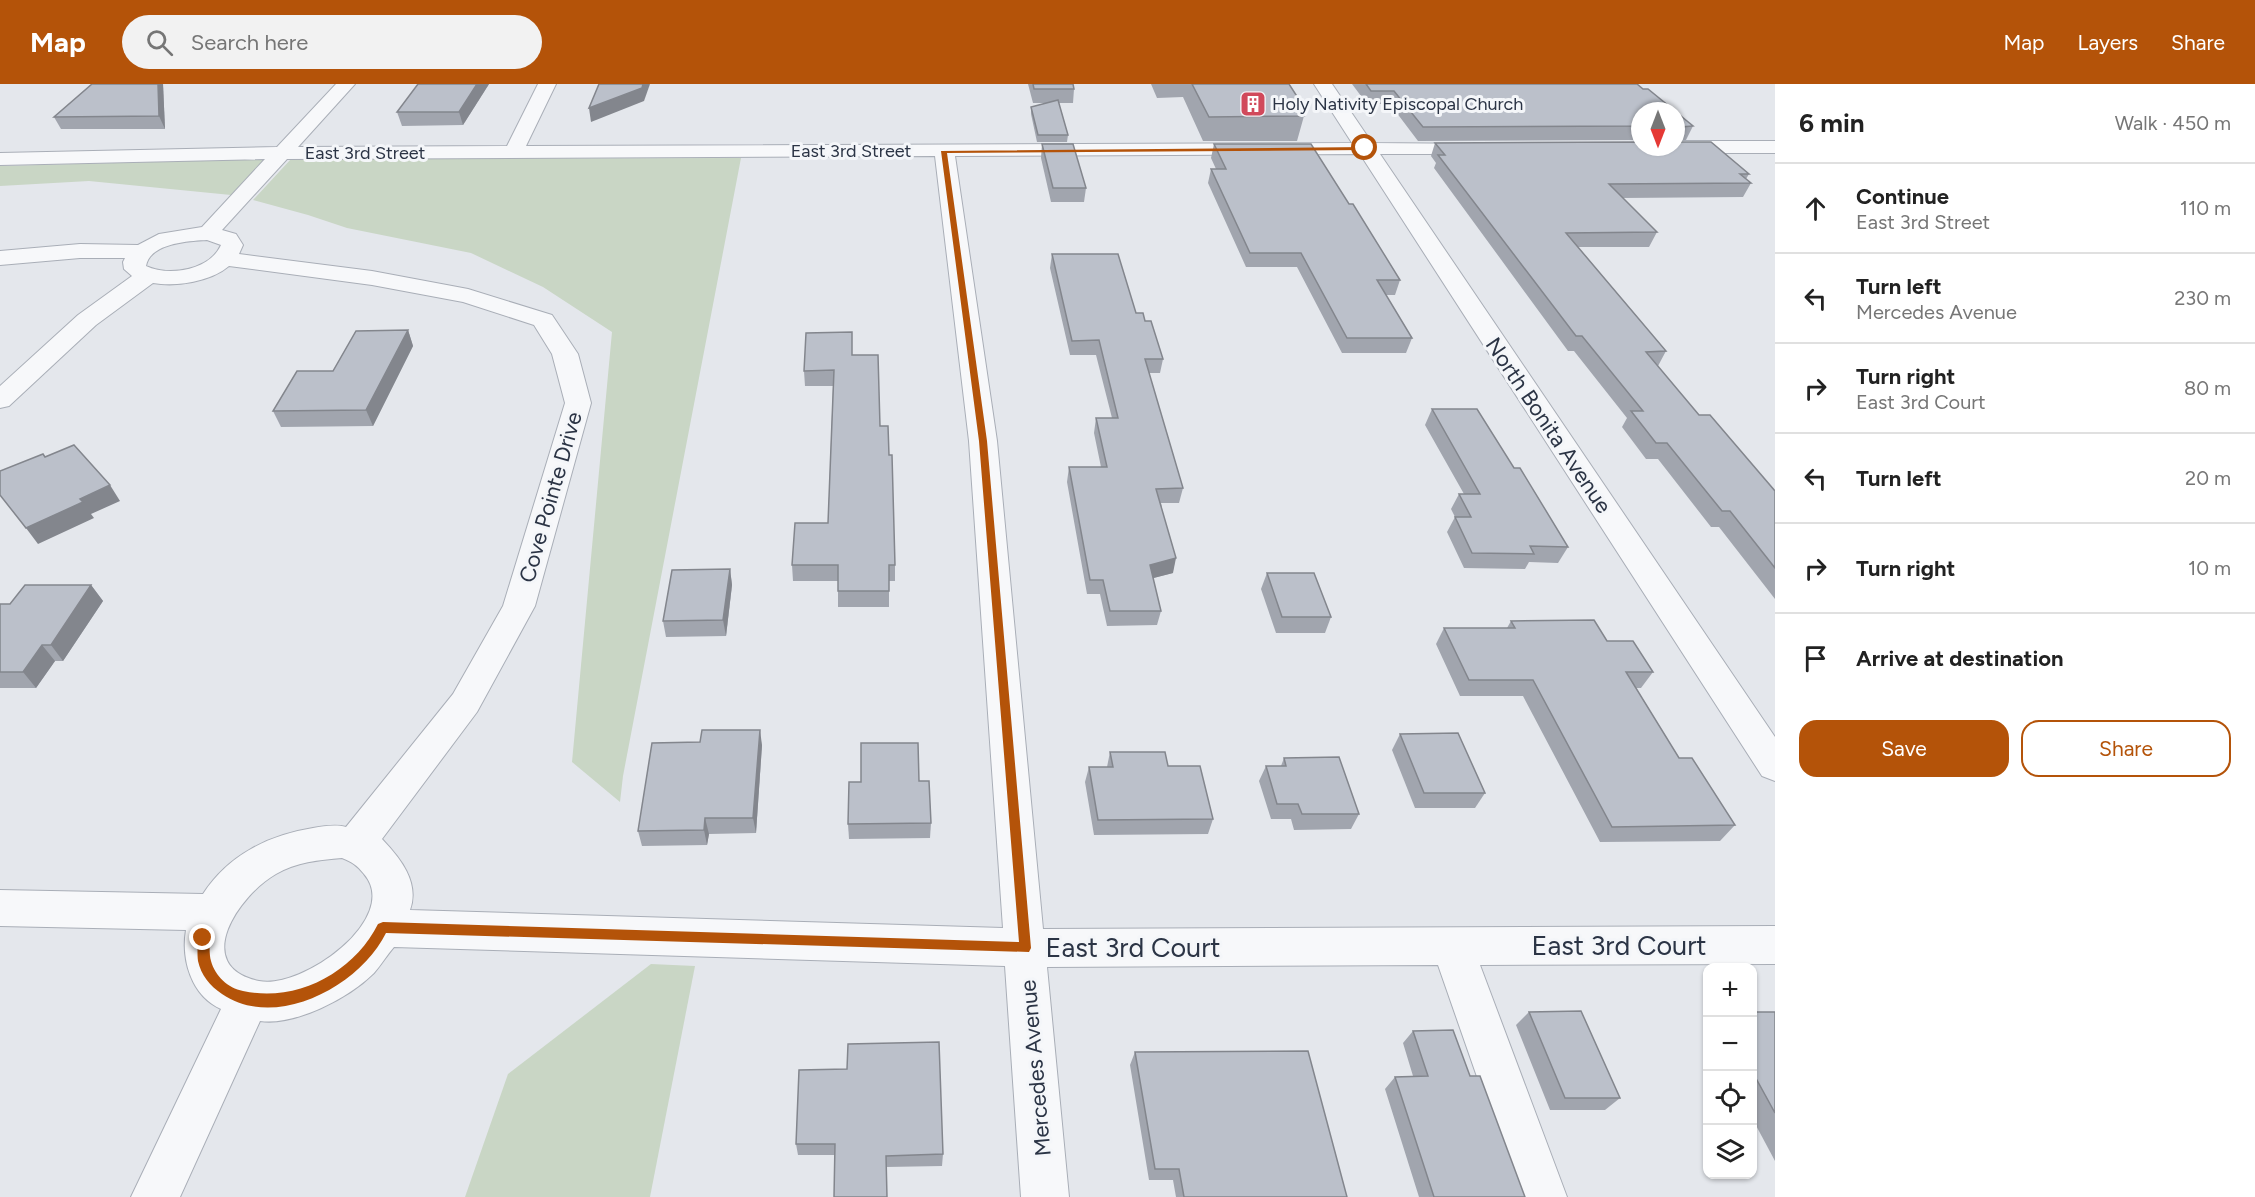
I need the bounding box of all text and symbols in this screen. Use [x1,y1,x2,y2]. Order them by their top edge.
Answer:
search box [122,15,542,69]
text: Map [30,25,86,59]
icon: search [143,26,176,59]
text: Search here [191,29,308,56]
text: Map [2004,30,2044,55]
text: Layers [2077,30,2138,55]
text: Share [2171,30,2225,55]
building icon: Holy Nativity Episcopal Church [1238,89,1268,119]
place label: Holy Nativity Episcopal Church [1272,93,1523,115]
north arrow [1631,102,1685,156]
text: 6 min [1799,107,1865,139]
text: Walk · 450 m [2115,111,2231,135]
route start [1351,134,1377,160]
street label: East 3rd Street [791,140,912,162]
street label: East 3rd Street [305,142,426,164]
text: Continue [1856,183,1949,210]
icon: ahead [1799,192,1832,225]
text: 110 m [2180,196,2231,220]
text: East 3rd Street [1856,210,1990,234]
text: Turn left [1856,273,1942,300]
icon: left [1799,282,1832,315]
text: 230 m [2174,286,2231,310]
text: Mercedes Avenue [1856,300,2017,324]
street label: North Bonita Avenue [1480,332,1617,518]
text: Turn right [1856,363,1955,390]
icon: right [1799,372,1832,405]
text: 80 m [2184,376,2231,400]
text: East 3rd Court [1856,390,1986,414]
street label: Cove Pointe Drive [513,409,588,586]
icon: left [1799,462,1832,495]
text: Turn left [1856,465,1942,492]
text: 20 m [2185,466,2231,490]
icon: right [1799,552,1832,585]
text: Turn right [1856,555,1955,582]
text: 10 m [2188,556,2231,580]
icon: arrive [1799,642,1832,675]
text: Arrive at destination [1856,645,2064,672]
button: Save [1799,720,2009,777]
button: Share [2021,720,2231,777]
route end [189,924,215,950]
street label: East 3rd Court [1531,929,1707,962]
street label: East 3rd Court [1045,931,1221,964]
map controls [1703,963,1757,1179]
button: + [1703,963,1757,1017]
street label: Mercedes Avenue [1014,979,1057,1157]
button: − [1703,1017,1757,1071]
button: locate [1703,1071,1757,1125]
button: layers [1703,1125,1757,1179]

